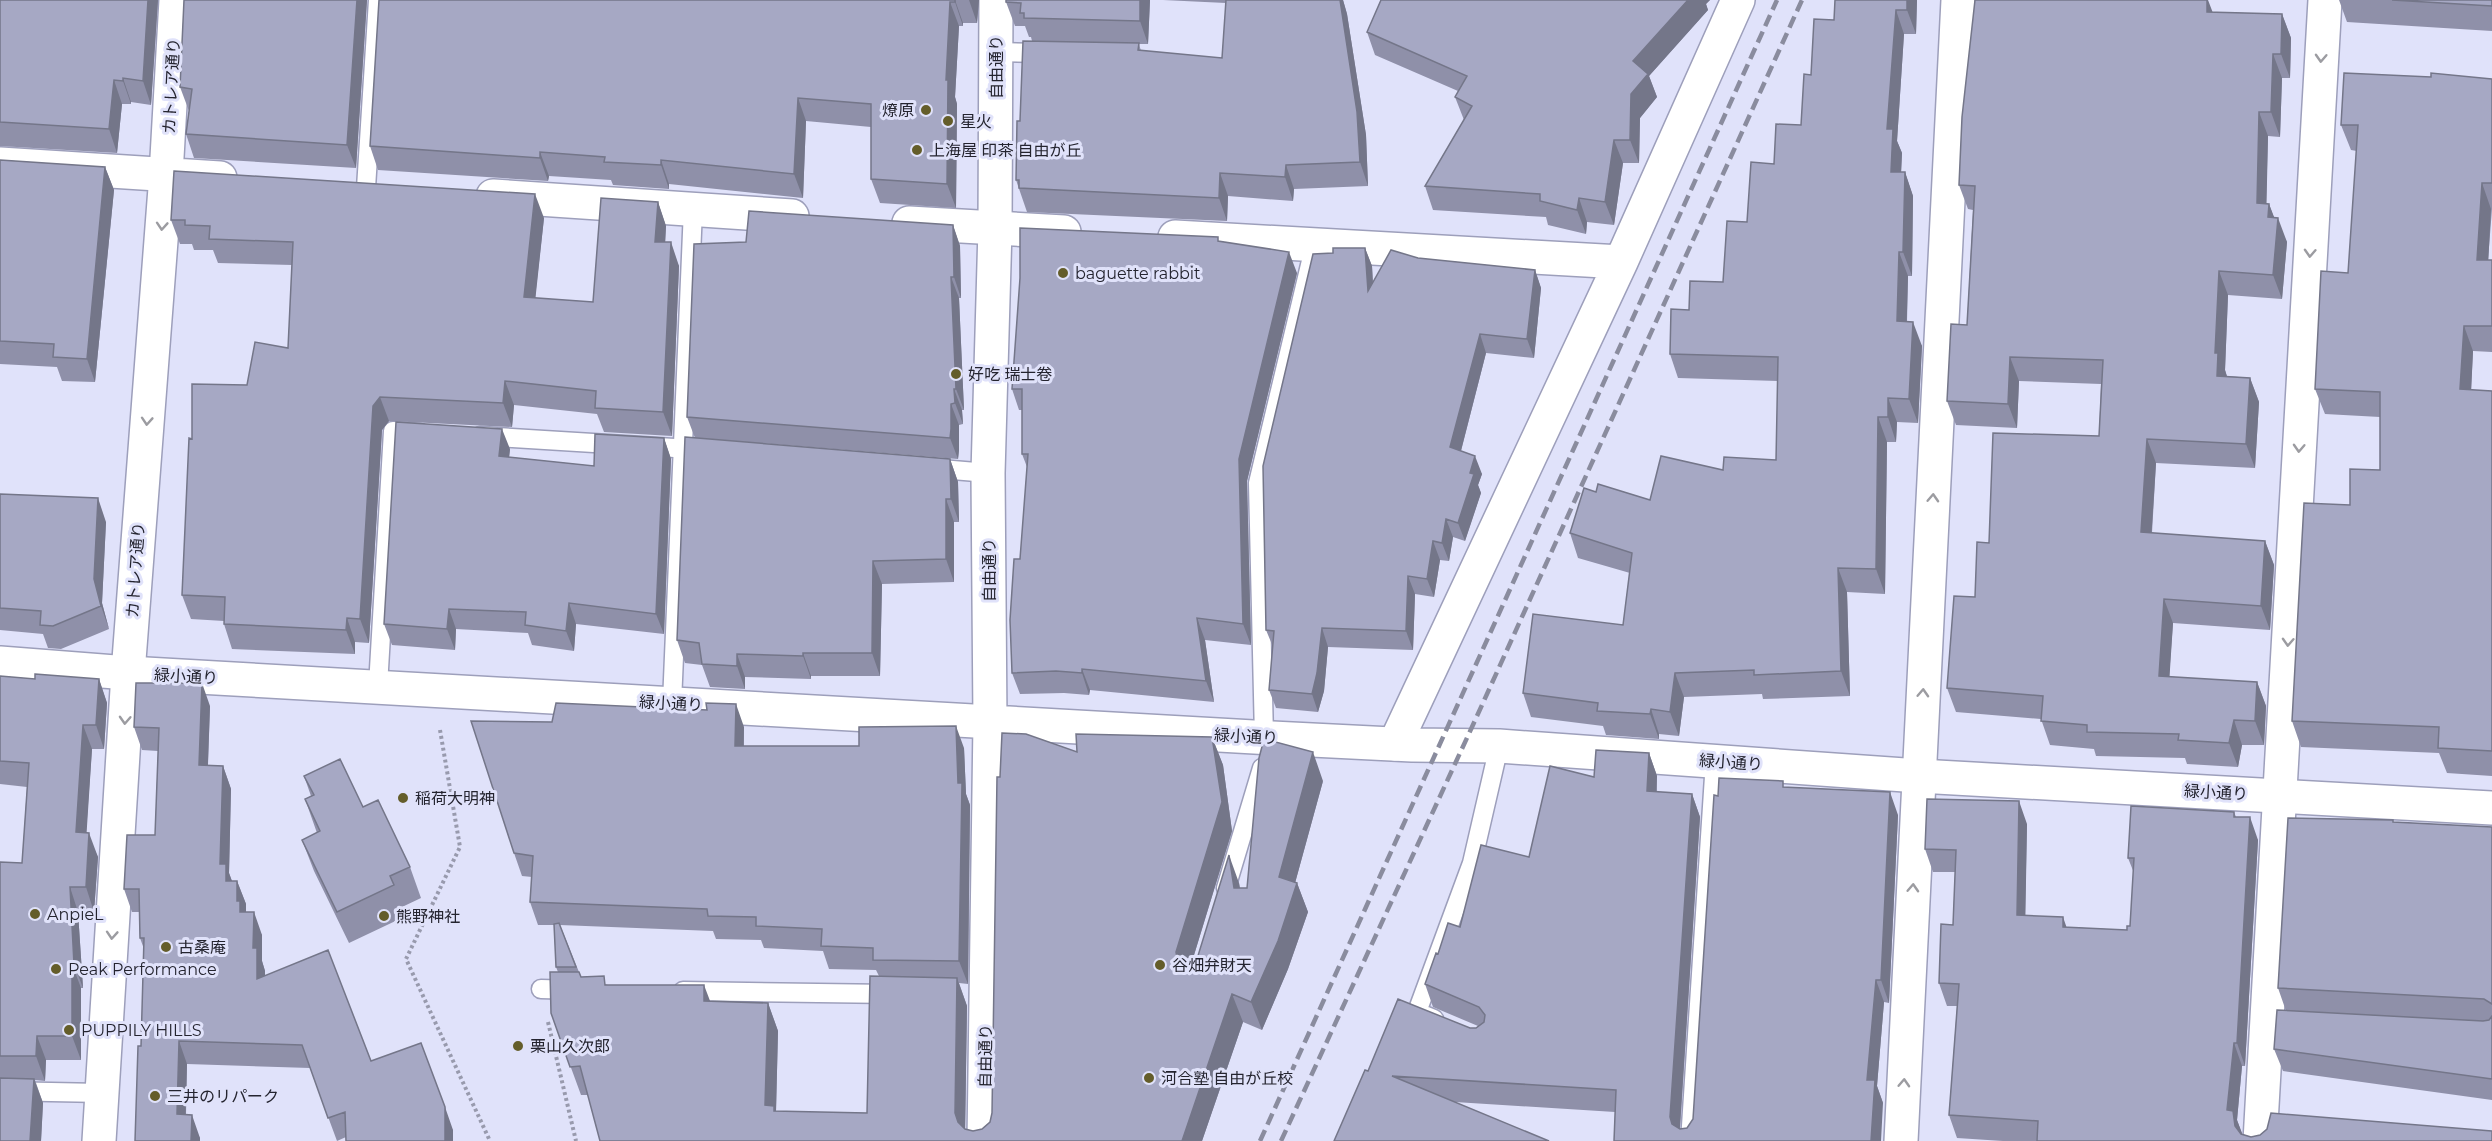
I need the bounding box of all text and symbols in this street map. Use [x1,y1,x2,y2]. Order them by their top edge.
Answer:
street label: 自由通り [987,35,1006,99]
street label: カトレア通り [159,38,183,134]
one-way arrow [2315,54,2328,63]
place label: 燎原 [882,101,914,120]
marker: 燎原 [919,103,933,117]
place label: 星火 [960,112,992,131]
marker: 星火 [941,114,955,128]
place label: 上海屋 印茶 自由が丘 [929,141,1081,160]
marker: 上海屋 印茶 自由が丘 [910,143,924,157]
one-way arrow [156,222,169,231]
one-way arrow [2304,249,2317,258]
place label: baguette rabbit [1075,264,1201,283]
marker: baguette rabbit [1056,266,1070,280]
place label: 好吃 瑞士卷 [968,365,1052,384]
marker: 好吃 瑞士卷 [949,367,963,381]
one-way arrow [141,416,154,425]
one-way arrow [2293,443,2306,452]
one-way arrow [1926,494,1939,503]
street label: カトレア通り [123,521,148,619]
street label: 自由通り [980,538,999,602]
one-way arrow [2282,638,2295,647]
street label: 緑小通り [154,665,218,688]
one-way arrow [1916,689,1929,698]
street label: 緑小通り [639,692,703,715]
one-way arrow [118,715,131,724]
street label: 緑小通り [1214,725,1278,748]
street label: 緑小通り [1698,751,1764,774]
street label: 緑小通り [2184,781,2248,804]
place label: 稲荷大明神 [415,789,495,808]
marker: 稲荷大明神 [396,791,410,805]
one-way arrow [1907,883,1920,892]
place label: AnpieL [47,905,104,924]
marker: AnpieL [28,907,42,921]
place label: 熊野神社 [396,907,460,926]
marker: 熊野神社 [377,909,391,923]
one-way arrow [105,931,118,940]
place label: 古桑庵 [178,938,226,957]
marker: 古桑庵 [159,940,173,954]
place label: 谷畑弁財天 [1172,956,1252,975]
marker: 谷畑弁財天 [1153,958,1167,972]
place label: Peak Performance [68,960,217,979]
marker: Peak Performance [49,962,63,976]
place label: PUPPILY HILLS [81,1021,202,1040]
marker: PUPPILY HILLS [62,1023,76,1037]
street label: 自由通り [975,1024,996,1088]
place label: 栗山久次郎 [530,1037,610,1056]
marker: 栗山久次郎 [511,1039,525,1053]
place label: 河合塾 自由が丘校 [1161,1069,1293,1088]
marker: 河合塾 自由が丘校 [1142,1071,1156,1085]
one-way arrow [1898,1078,1911,1087]
place label: 三井のリパーク [167,1087,279,1106]
marker: 三井のリパーク [148,1089,162,1103]

